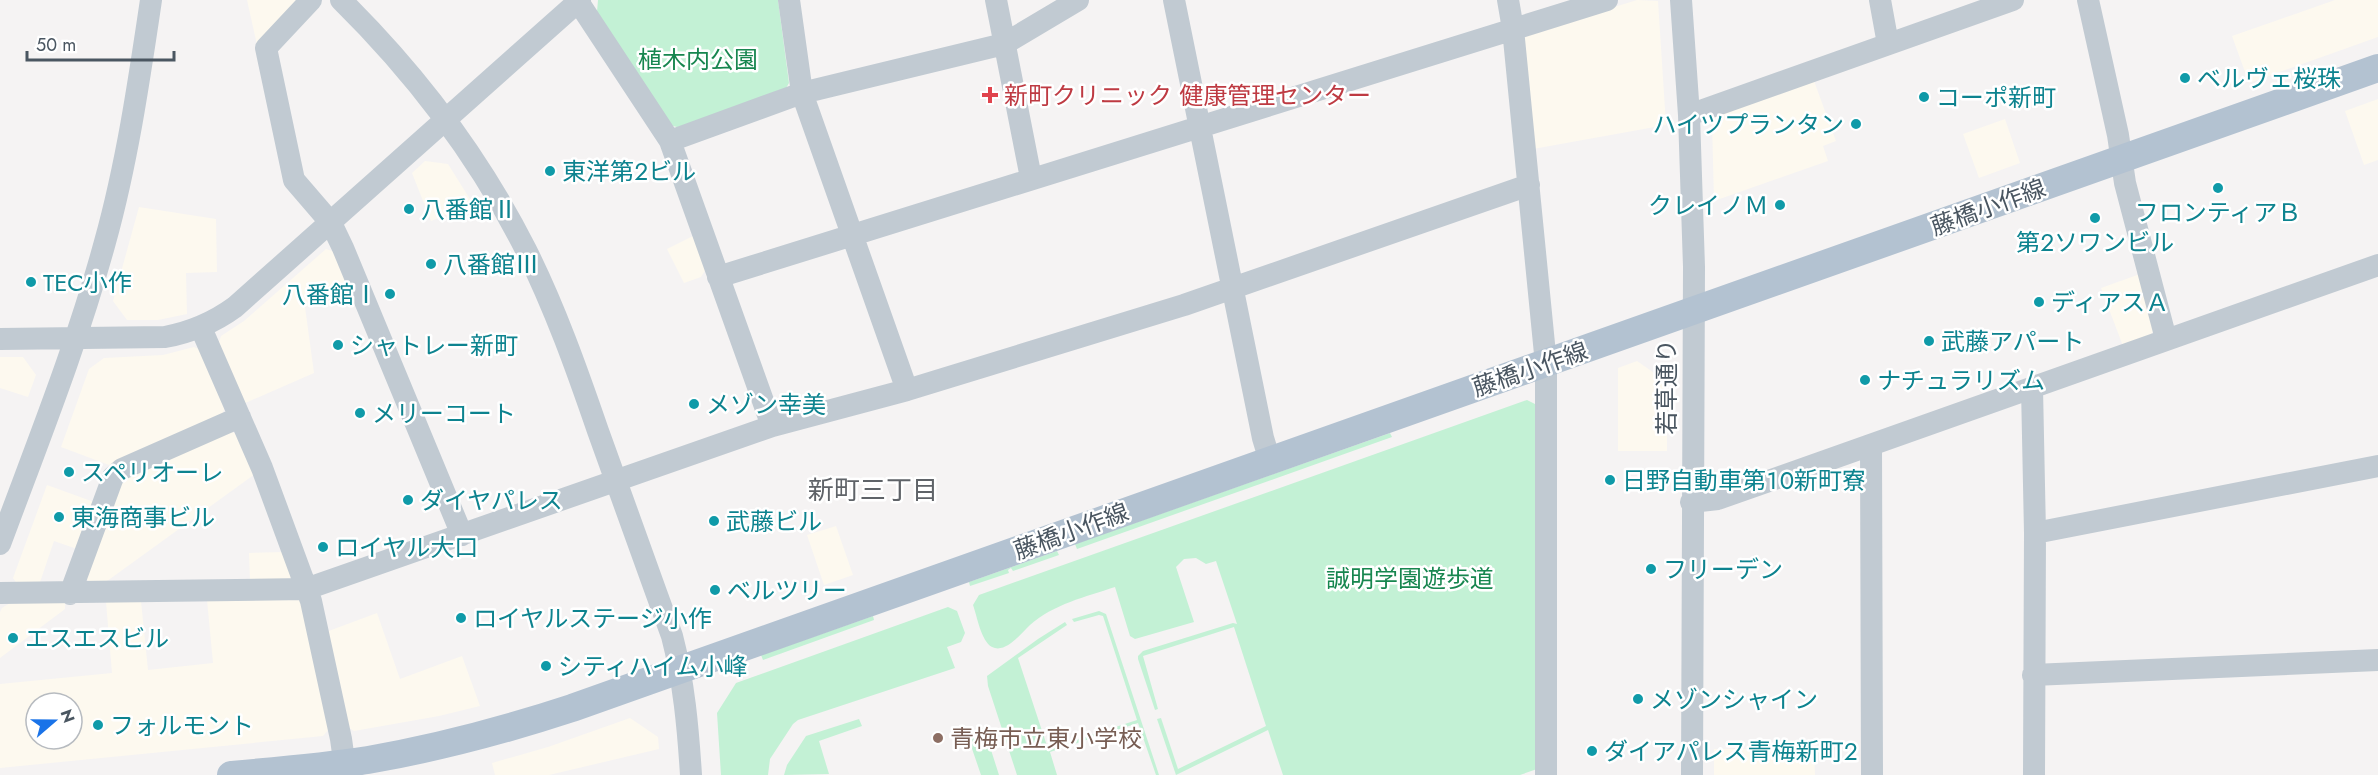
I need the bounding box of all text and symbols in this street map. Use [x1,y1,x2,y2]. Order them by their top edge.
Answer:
scale bar [27,24,174,62]
text: 50 m [36,32,76,58]
park label: 植木内公園 [638,42,758,77]
place label: ベルヴェ桜珠 [2197,61,2341,96]
marker: ベルヴェ桜珠 [2178,71,2192,85]
place label: 新町クリニック 健康管理センター [1004,78,1371,113]
place label: コーポ新町 [1936,80,2056,115]
marker: 新町クリニック 健康管理センター [981,86,999,104]
marker: コーポ新町 [1917,90,1931,104]
place label: ハイツプランタン [1652,107,1844,142]
marker: ハイツプランタン [1849,117,1863,131]
place label: 東洋第２ビル [562,154,696,189]
marker: 東洋第２ビル [543,164,557,178]
street label: 藤橋小作線 [1926,170,2050,244]
marker: フロンティアＢ [2211,181,2225,195]
place label: クレイノＭ [1648,188,1768,223]
place label: 八番館Ⅱ [421,192,517,227]
place label: フロンティアＢ [2135,195,2301,230]
marker: クレイノＭ [1773,198,1787,212]
marker: 八番館Ⅱ [402,202,416,216]
marker: 第２ソワンビル [2088,211,2102,225]
place label: 第２ソワンビル [2016,225,2174,260]
place label: 八番館Ⅲ [443,247,539,282]
marker: 八番館Ⅲ [424,257,438,271]
place label: TEC小作 [43,265,132,300]
marker: TEC小作 [24,275,38,289]
place label: 八番館Ⅰ [282,277,378,312]
place label: ディアスＡ [2051,285,2169,320]
marker: 八番館Ⅰ [383,287,397,301]
marker: ディアスＡ [2032,295,2046,309]
place label: 武藤アパート [1941,324,2085,359]
place label: シャトレー新町 [350,328,518,363]
street label: 藤橋小作線 [1468,333,1592,405]
marker: 武藤アパート [1922,334,1936,348]
marker: シャトレー新町 [331,338,345,352]
street label: 若草通り [1649,339,1684,435]
place label: ナチュラリズム [1877,363,2045,398]
marker: ナチュラリズム [1858,373,1872,387]
place label: メゾン幸美 [706,387,826,422]
place label: メリーコート [372,396,516,431]
marker: メゾン幸美 [687,397,701,411]
marker: メリーコート [353,406,367,420]
place label: スペリオーレ [81,455,223,490]
place label: 日野自動車第１０新町寮 [1622,463,1866,498]
marker: スペリオーレ [62,465,76,479]
district label: 新町三丁目 [808,471,938,509]
marker: 日野自動車第１０新町寮 [1603,473,1617,487]
place label: ダイヤパレス [420,483,563,518]
marker: ダイヤパレス [401,493,415,507]
street label: 藤橋小作線 [1009,494,1133,568]
place label: 東海商事ビル [71,500,215,535]
place label: 武藤ビル [726,504,822,539]
marker: 東海商事ビル [52,510,66,524]
marker: 武藤ビル [707,514,721,528]
place label: ロイヤル大口 [335,530,478,565]
marker: ロイヤル大口 [316,540,330,554]
place label: フリーデン [1663,552,1783,587]
park label: 誠明学園遊歩道 [1326,561,1494,596]
marker: フリーデン [1644,562,1658,576]
place label: ベルツリー [727,573,847,608]
marker: ベルツリー [708,583,722,597]
place label: ロイヤルステージ小作 [473,601,712,636]
marker: ロイヤルステージ小作 [454,611,468,625]
place label: エスエスビル [25,621,169,656]
marker: エスエスビル [6,631,20,645]
place label: シティハイム小峰 [558,649,748,684]
marker: シティハイム小峰 [539,659,553,673]
place label: メゾンシャイン [1650,682,1818,717]
north arrow [24,691,84,751]
marker: メゾンシャイン [1631,692,1645,706]
text: N [55,706,81,726]
place label: フォルモント [110,708,254,743]
marker: フォルモント [91,718,105,732]
place label: 青梅市立東小学校 [950,721,1142,756]
marker: 青梅市立東小学校 [931,731,945,745]
place label: ダイアパレス青梅新町２ [1604,734,1857,769]
marker: ダイアパレス青梅新町２ [1585,744,1599,758]

